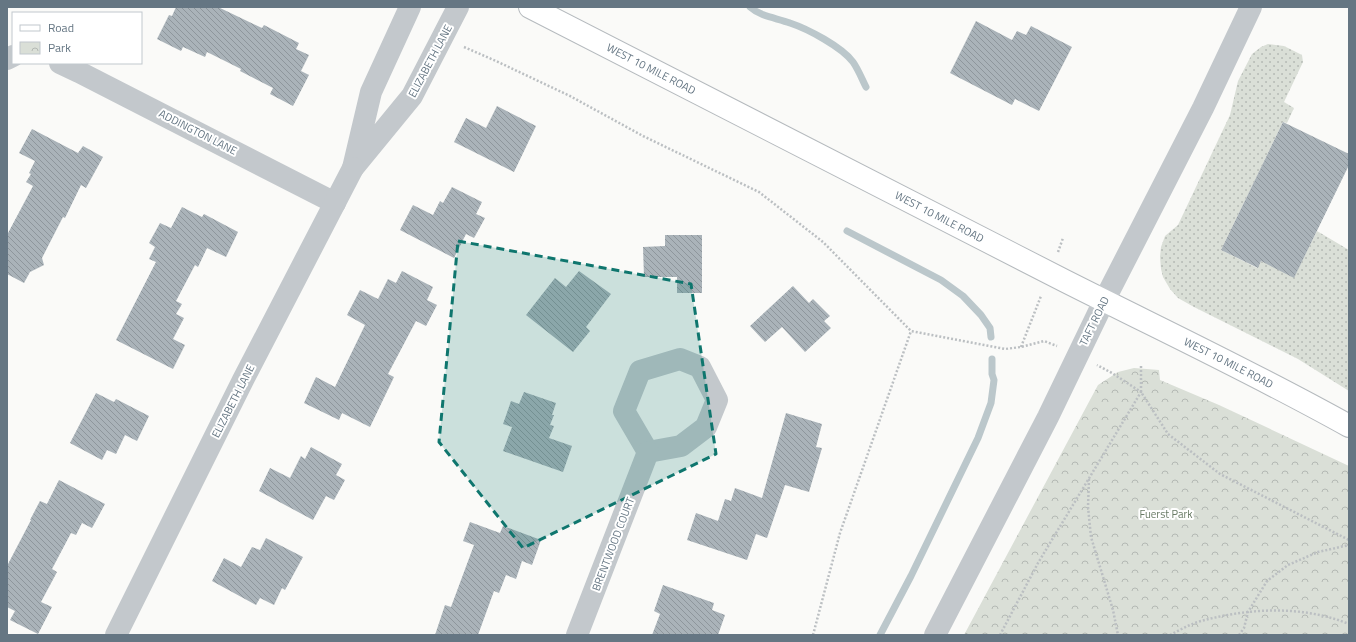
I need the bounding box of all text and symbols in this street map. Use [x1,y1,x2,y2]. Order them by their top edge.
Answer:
legend [12,12,142,64]
text: Road [48,18,74,37]
street label: ELIZABETH LANE [404,22,456,100]
text: Park [48,38,71,57]
street label: WEST 10 MILE ROAD [604,39,699,98]
street label: ADDINGTON LANE [156,105,240,159]
street label: WEST 10 MILE ROAD [892,187,987,246]
street label: TAFT ROAD [1075,294,1113,348]
street label: WEST 10 MILE ROAD [1181,333,1276,392]
street label: ELIZABETH LANE [208,362,258,440]
street label: BRENTWOOD COURT [588,495,638,593]
park label: Fuerst Park [1139,506,1193,522]

